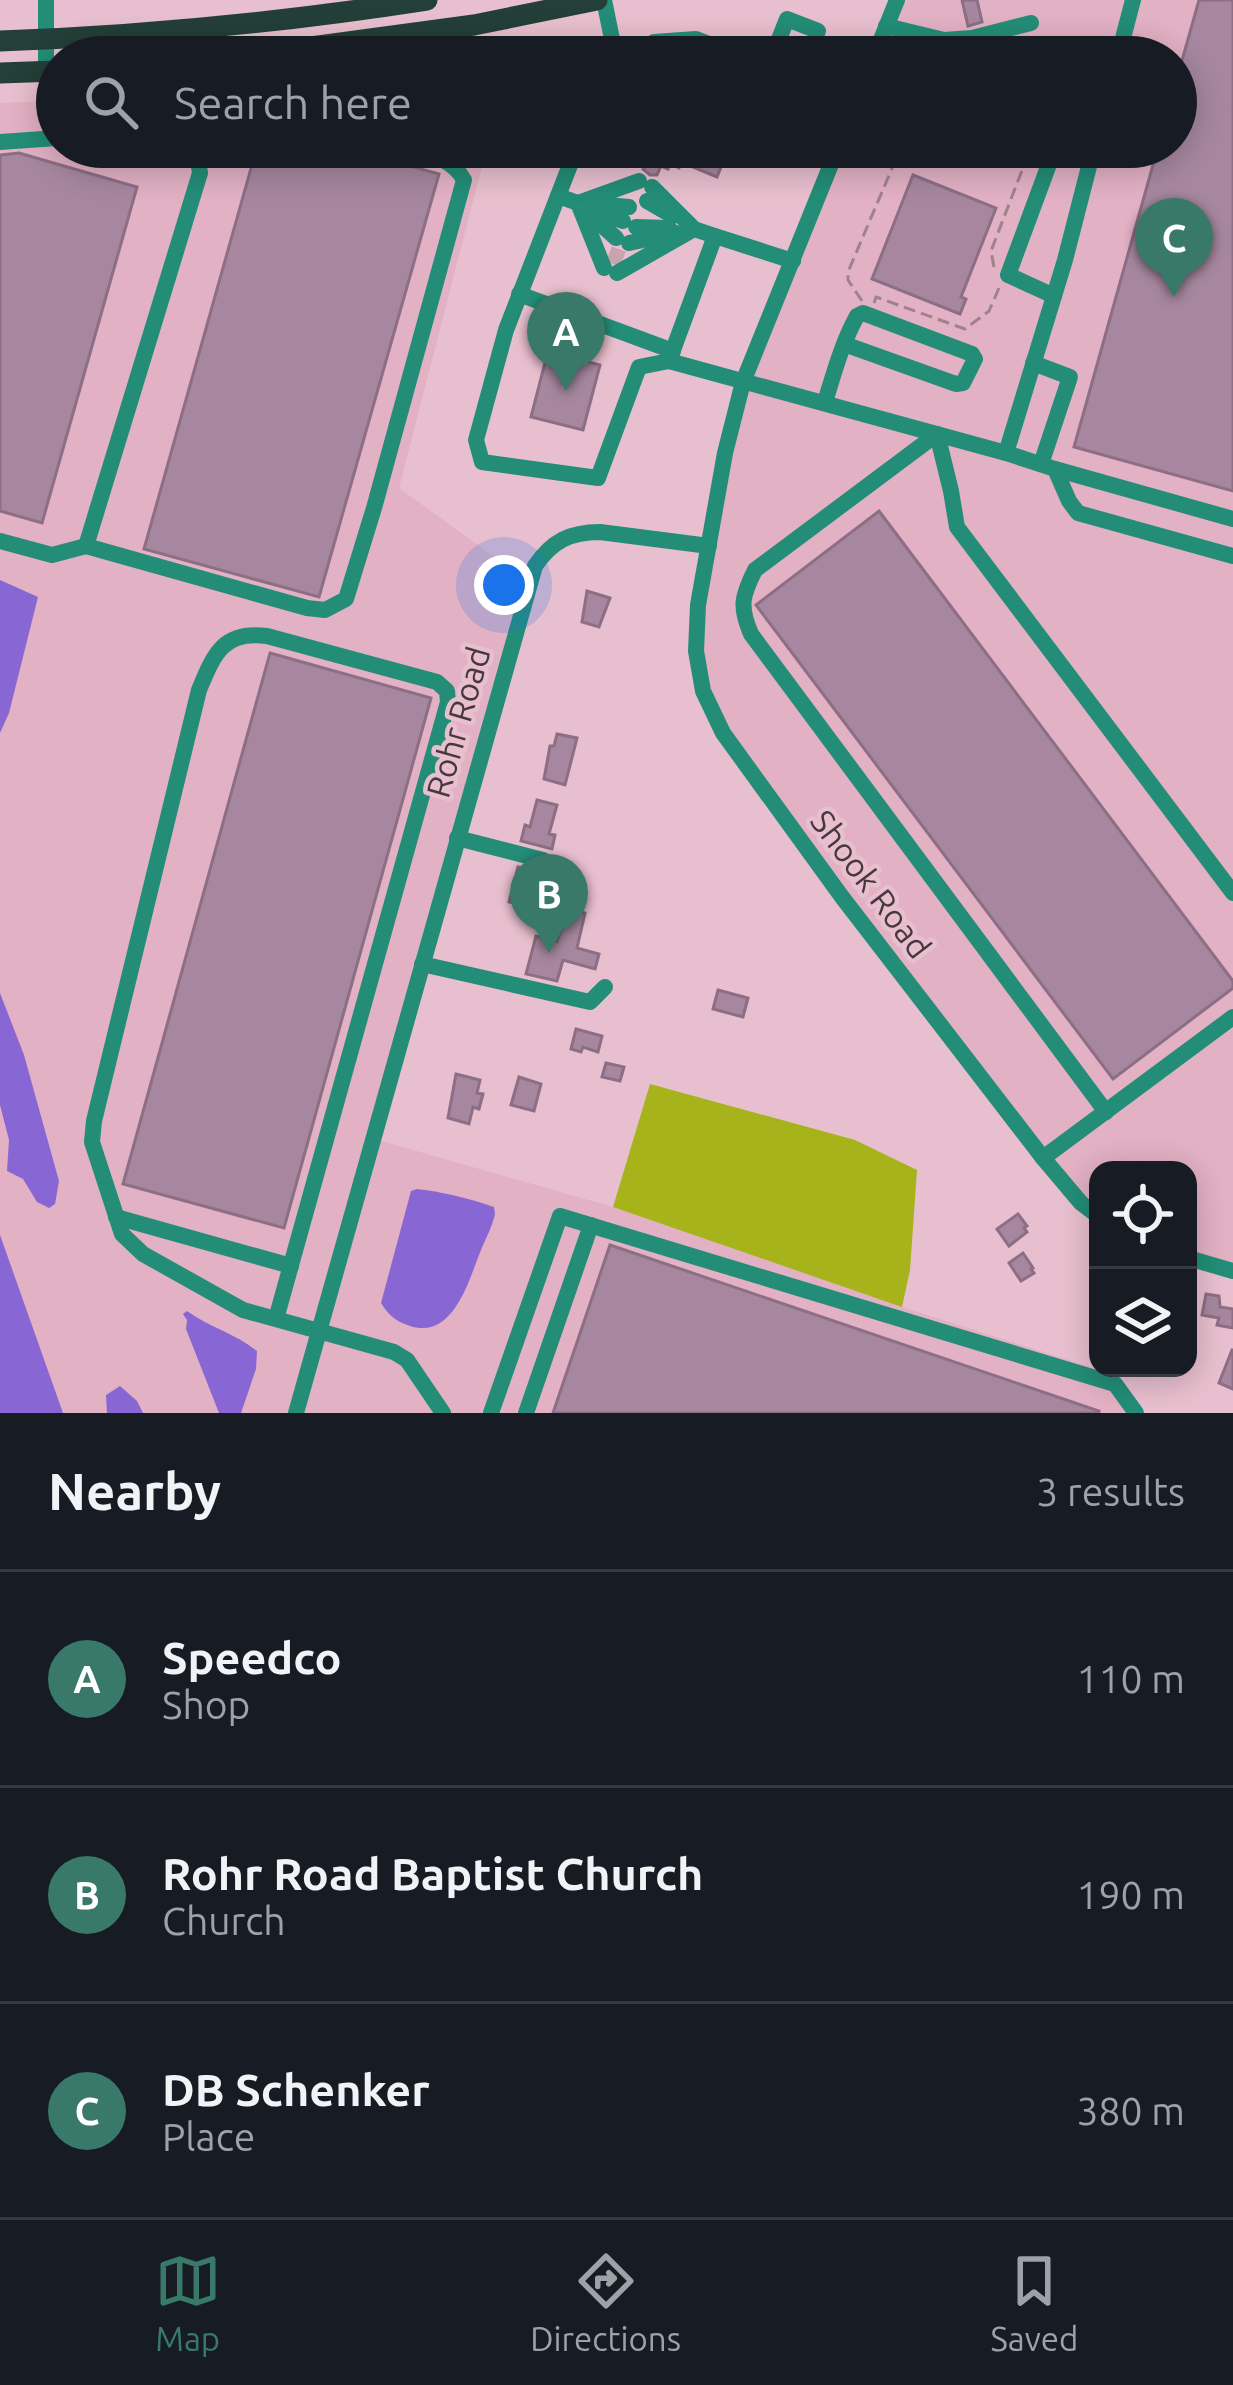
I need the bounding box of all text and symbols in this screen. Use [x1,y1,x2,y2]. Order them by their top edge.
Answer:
search box [36,36,1197,168]
icon: search [78,69,144,135]
text: Search here [174,77,412,128]
pin: C [1135,198,1213,297]
pin: A [527,292,605,391]
your location [474,555,534,615]
street label: Rohr Road [418,642,497,801]
street label: Shook Road [804,803,939,965]
pin: B [510,854,588,953]
map controls [1089,1161,1197,1377]
button: locate [1089,1161,1197,1269]
button: layers [1089,1269,1197,1377]
text: Nearby [48,1462,221,1520]
text: 3 results [1036,1470,1185,1513]
text: Speedco [162,1632,342,1683]
text: A [73,1657,101,1700]
text: 110 m [1076,1657,1185,1700]
text: Shop [162,1683,250,1726]
text: Rohr Road Baptist Church [162,1848,703,1899]
text: B [74,1873,100,1916]
text: 190 m [1076,1873,1185,1916]
text: Church [162,1899,286,1942]
text: DB Schenker [162,2064,430,2115]
text: C [75,2089,99,2132]
text: 380 m [1076,2089,1185,2132]
text: Place [162,2115,255,2158]
tab: Map [155,2248,221,2357]
tab: Directions [530,2248,681,2357]
tab: Saved [990,2248,1078,2357]

